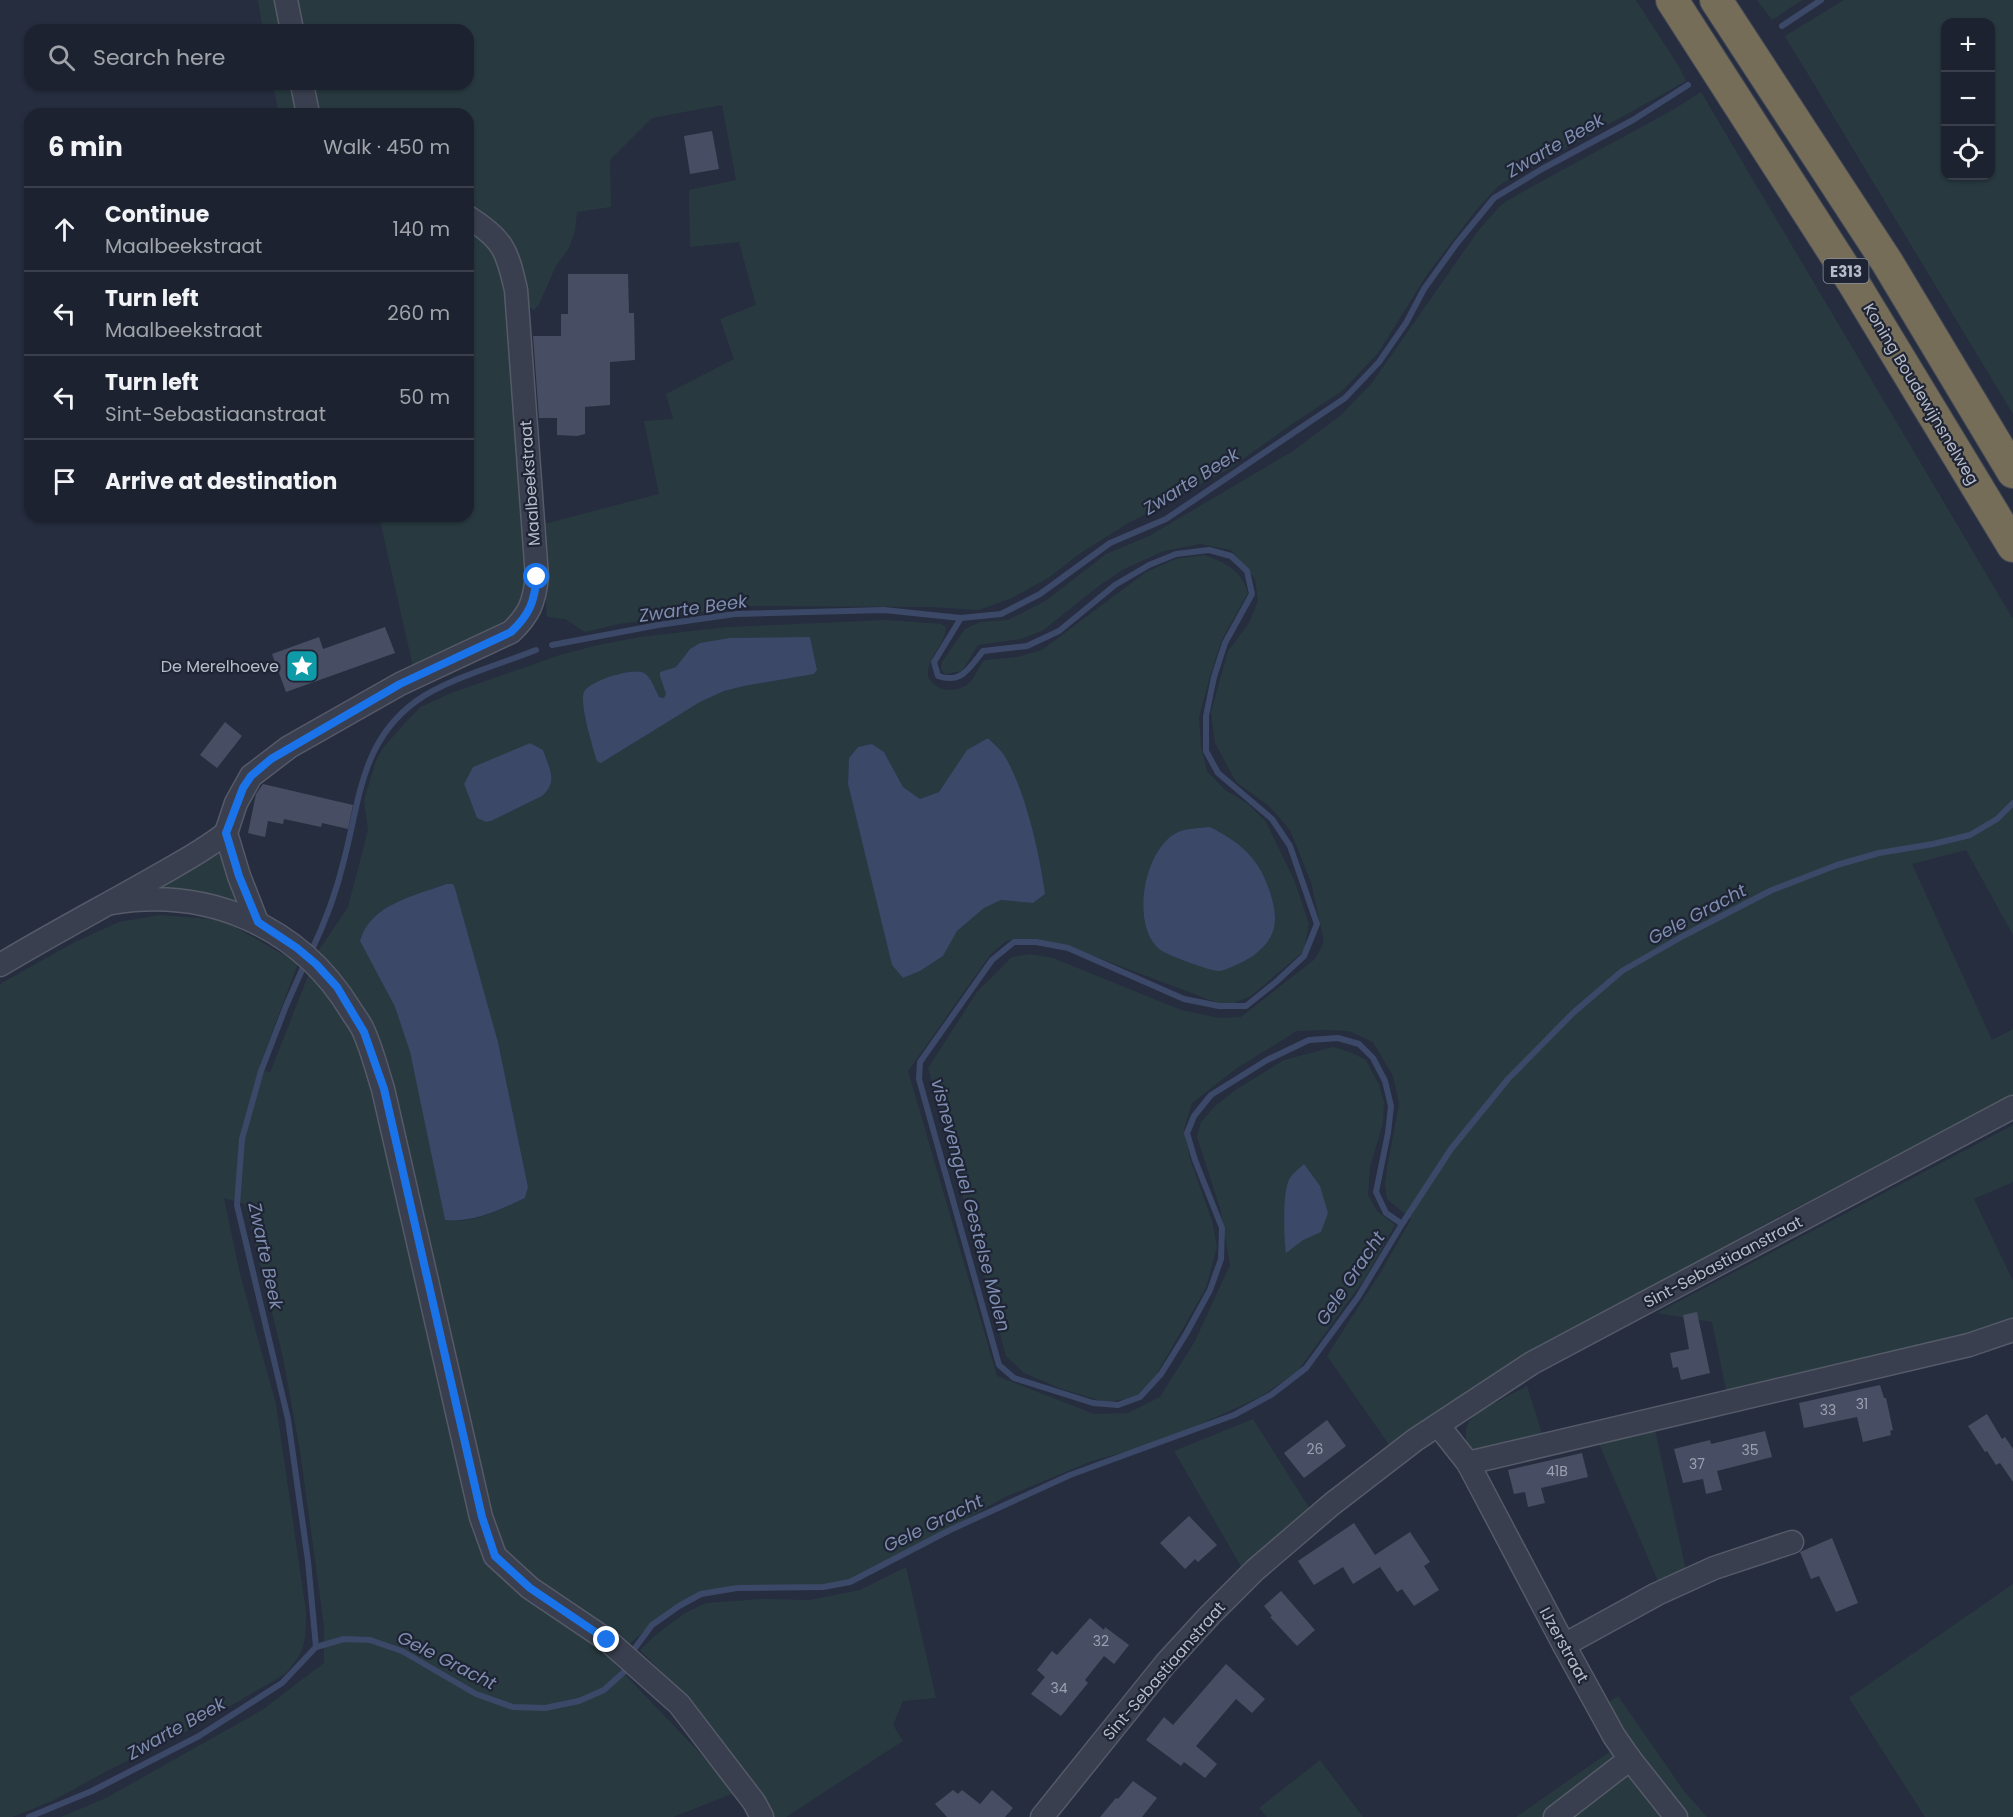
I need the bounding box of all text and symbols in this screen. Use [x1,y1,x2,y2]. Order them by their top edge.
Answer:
map controls [1941,18,1995,180]
button: + [1941,18,1995,72]
search box [24,24,474,90]
icon: search [45,41,78,74]
text: Search here [93,42,226,73]
button: − [1941,72,1995,126]
water label: Zwarte Beek [1501,107,1609,184]
button: locate [1941,126,1995,180]
text: 6 min [48,129,123,165]
text: Walk · 450 m [323,133,450,161]
text: Continue [105,199,209,230]
icon: ahead [48,213,81,246]
text: 140 m [393,215,450,243]
text: Maalbeekstraat [105,232,262,260]
road number: E313 [1824,259,1868,283]
text: Turn left [105,283,199,314]
icon: left [48,297,81,330]
text: 260 m [387,299,450,327]
street label: Koning Boudewijnsnelweg [1858,299,1984,489]
text: Maalbeekstraat [105,316,262,344]
text: Turn left [105,367,199,398]
icon: left [48,381,81,414]
text: 50 m [399,383,450,411]
text: Sint-Sebastiaanstraat [105,400,326,428]
street label: Maalbeekstraat [514,419,546,547]
water label: Zwarte Beek [1137,441,1244,521]
icon: arrive [48,465,81,498]
text: Arrive at destination [105,466,337,497]
route start [523,563,549,589]
water label: Zwarte Beek [636,588,749,628]
place icon: De Merelhoeve [284,648,320,684]
place label: De Merelhoeve [161,655,279,678]
water label: Gele Gracht [1643,877,1751,950]
water label: visnevenguel Gestelse Molen [925,1076,1017,1334]
water label: Zwarte Beek [242,1199,290,1313]
street label: Sint-Sebastiaanstraat [1640,1210,1807,1314]
water label: Gele Gracht [1309,1226,1391,1330]
house number: 31 [1856,1394,1868,1414]
house number: 33 [1820,1400,1836,1420]
house number: 26 [1307,1439,1324,1459]
house number: 35 [1741,1440,1759,1460]
house number: 37 [1689,1454,1705,1474]
house number: 41B [1546,1461,1568,1481]
water label: Gele Gracht [879,1488,987,1558]
street label: Sint-Sebastiaanstraat [1097,1597,1231,1745]
street label: IJzerstraat [1534,1603,1594,1687]
water label: Gele Gracht [393,1624,501,1696]
route end [593,1626,619,1652]
house number: 32 [1093,1631,1109,1651]
house number: 34 [1050,1678,1068,1698]
water label: Zwarte Beek [121,1690,230,1766]

